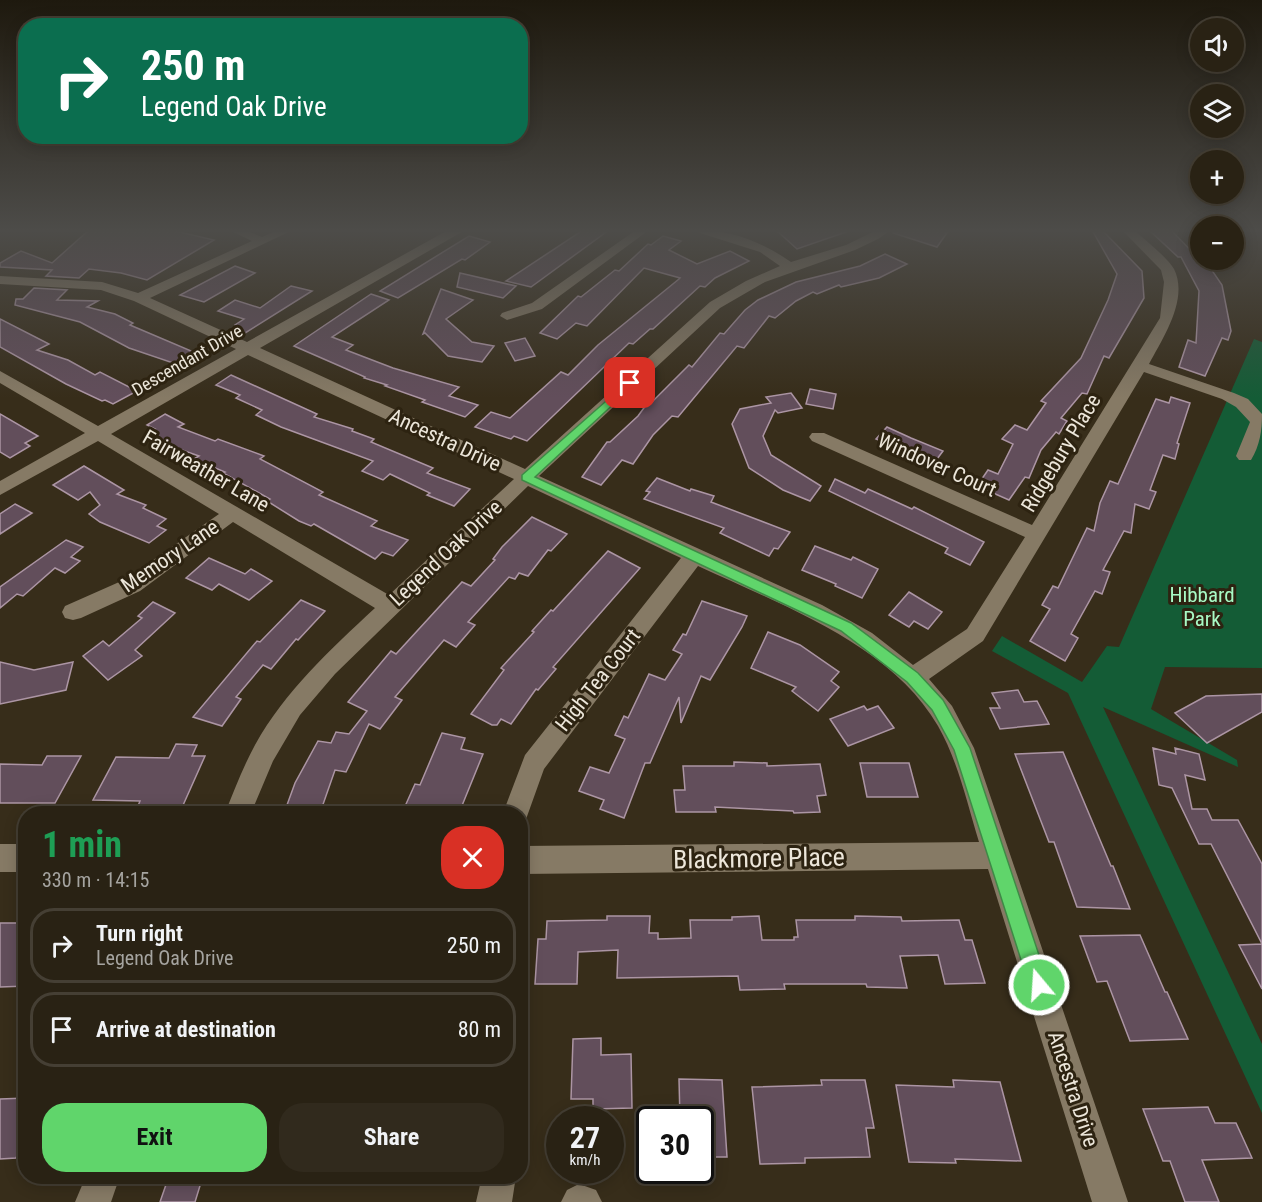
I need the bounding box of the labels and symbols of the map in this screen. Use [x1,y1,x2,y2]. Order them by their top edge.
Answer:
street label: Descendant Drive [128,320,246,400]
pin [604,357,655,408]
street label: Ridgebury Place [1016,390,1106,516]
street label: Ancestra Drive [385,404,505,476]
street label: Fairweather Lane [138,425,274,517]
street label: Windover Court [874,428,1000,502]
street label: Legend Oak Drive [385,495,507,611]
street label: Memory Lane [117,515,223,597]
park label: Hibbard Park [1169,583,1235,631]
street label: High Tea Court [551,624,645,736]
street label: Blackmore Place [673,842,845,874]
position arrow [1007,953,1071,1017]
street label: Ancestra Drive [1043,1028,1103,1150]
speed limit sign: 30 [636,1106,714,1184]

